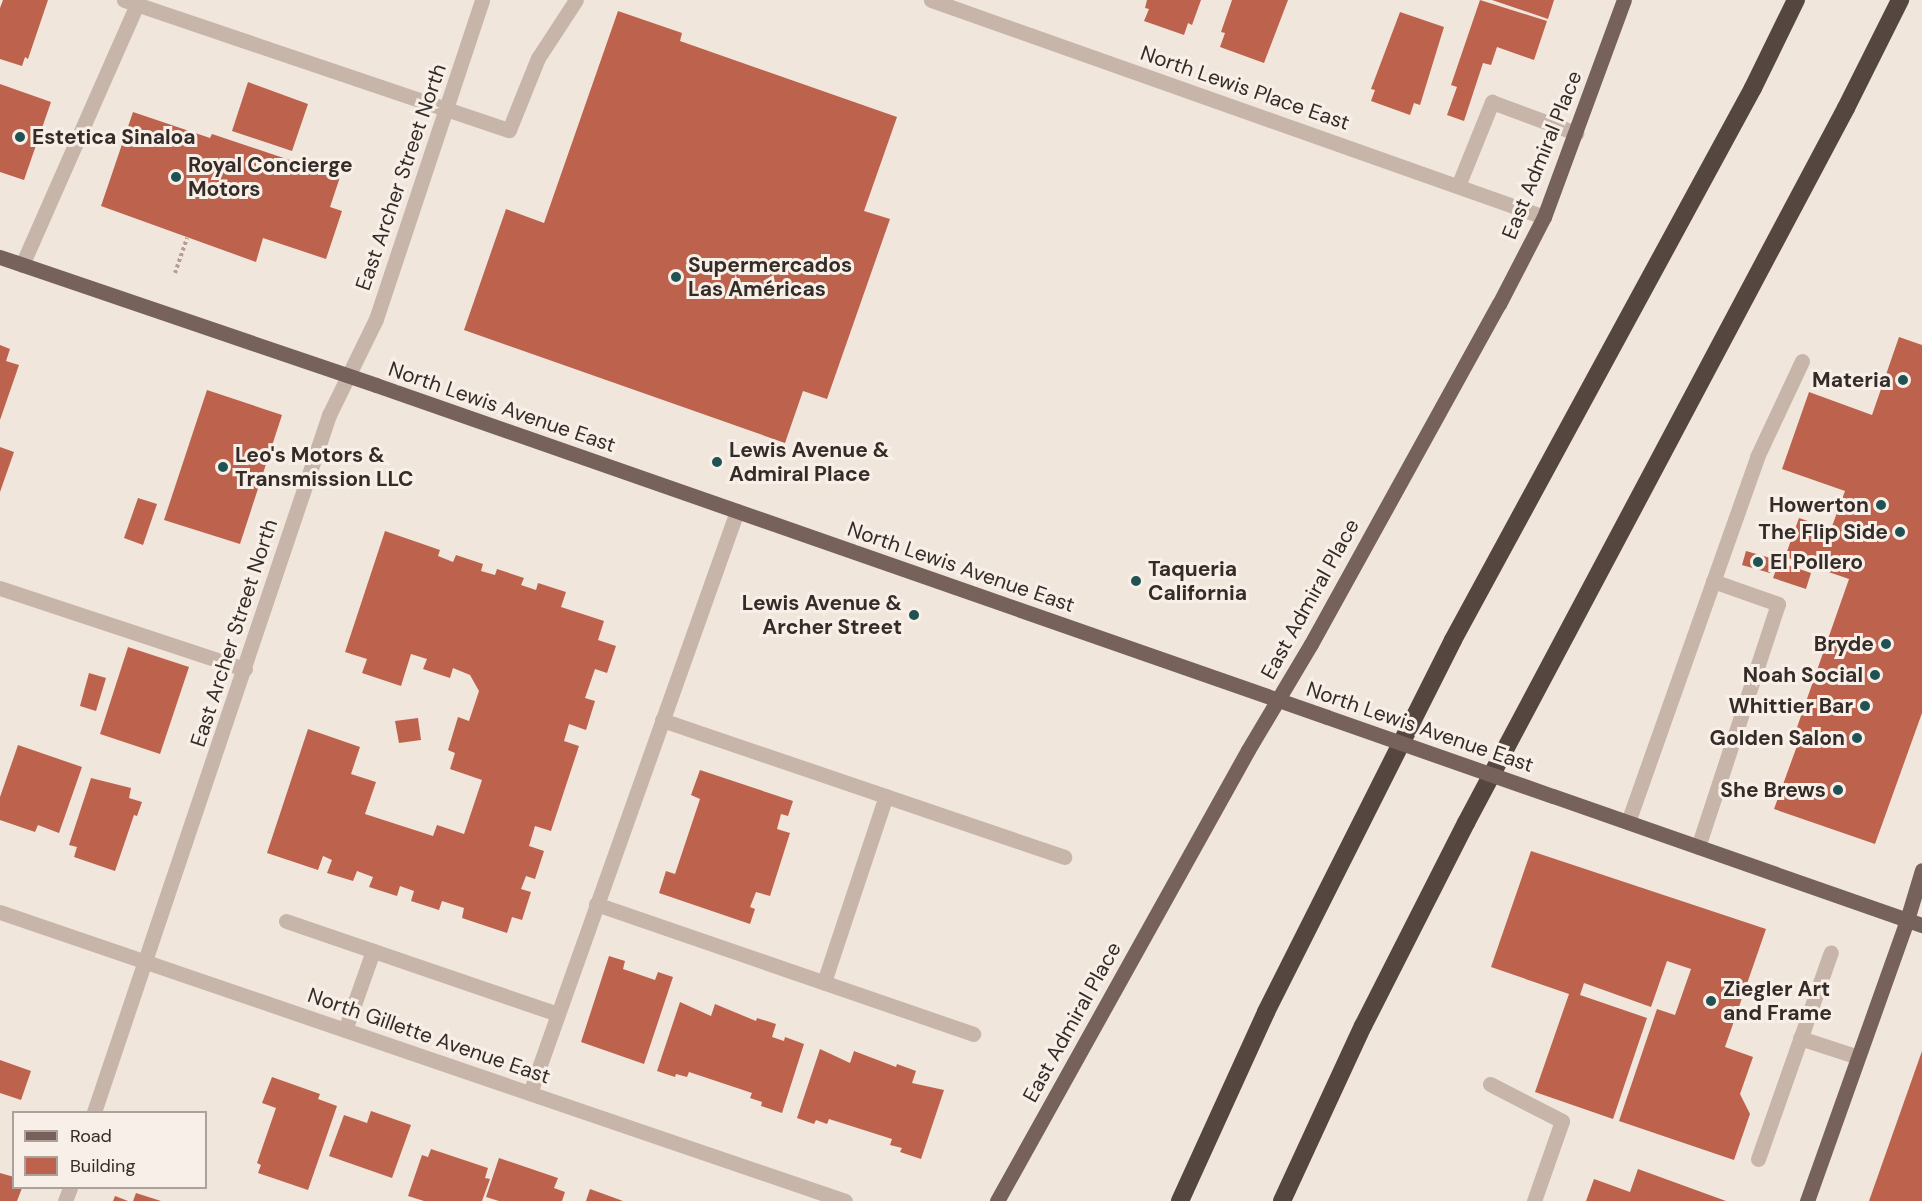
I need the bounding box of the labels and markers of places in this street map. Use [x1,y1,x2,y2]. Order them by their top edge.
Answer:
place label: Estetica Sinaloa [32,124,196,150]
marker: Estetica Sinaloa [13,130,27,144]
place label: Royal Concierge Motors [188,152,353,202]
marker: Royal Concierge Motors [169,170,183,184]
place label: Supermercados Las Américas [688,252,852,302]
marker: Supermercados Las Américas [669,270,683,284]
place label: Materia [1812,367,1891,393]
marker: Materia [1896,373,1910,387]
place label: Lewis Avenue & Admiral Place [729,437,889,487]
place label: Leo's Motors & Transmission LLC [235,442,414,492]
marker: Lewis Avenue & Admiral Place [710,455,724,469]
marker: Leo's Motors & Transmission LLC [216,460,230,474]
place label: Howerton [1769,492,1869,518]
marker: Howerton [1874,498,1888,512]
place label: The Flip Side [1758,519,1888,545]
marker: The Flip Side [1893,525,1907,539]
place label: El Pollero [1770,549,1863,575]
marker: El Pollero [1751,555,1765,569]
place label: Taqueria California [1148,556,1247,606]
marker: Taqueria California [1129,574,1143,588]
place label: Lewis Avenue & Archer Street [742,590,902,640]
marker: Lewis Avenue & Archer Street [907,608,921,622]
place label: Bryde [1814,631,1874,657]
marker: Bryde [1879,637,1893,651]
place label: Noah Social [1743,662,1863,688]
marker: Noah Social [1868,668,1882,682]
place label: Whittier Bar [1728,693,1853,719]
marker: Whittier Bar [1858,699,1872,713]
place label: Golden Salon [1710,725,1845,751]
marker: Golden Salon [1850,731,1864,745]
place label: She Brews [1720,777,1826,803]
marker: She Brews [1831,783,1845,797]
place label: Ziegler Art and Frame [1723,976,1832,1026]
marker: Ziegler Art and Frame [1704,994,1718,1008]

